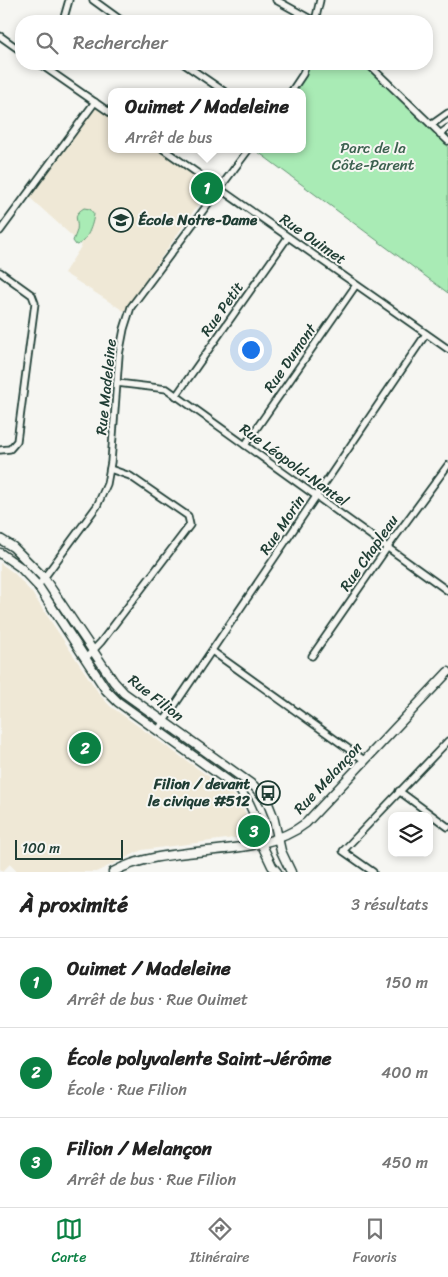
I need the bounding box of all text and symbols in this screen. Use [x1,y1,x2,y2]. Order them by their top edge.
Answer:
search box [15,15,433,70]
text: Rechercher [73,26,168,59]
icon: search [33,29,61,57]
popup [108,88,306,153]
text: Ouimet / Madeleine [125,90,289,123]
text: Arrêt de bus [125,123,212,152]
park label: Parc de la Côte-Parent [332,135,415,178]
pin: 1 [191,169,223,207]
street label: Rue Ouimet [274,206,352,272]
school or university icon: École Notre-Dame [108,207,134,233]
place label: École Notre-Dame [138,207,258,233]
street label: Rue Petit [194,276,251,342]
street label: Rue Dumont [257,317,324,398]
street label: Rue Madeleine [88,337,124,436]
your location [238,337,264,363]
street label: Rue Léopold-Nantel [234,416,355,514]
street label: Rue Morin [252,490,312,560]
street label: Rue Chapleau [333,509,405,597]
street label: Rue Filion [122,668,190,728]
pin: 2 [69,729,101,767]
street label: Rue Melançon [287,736,369,820]
place label: Filion / devant le civique #512 [147,771,250,814]
bus stop icon: Filion / devant le civique #512 [255,780,281,806]
pin: 3 [238,812,270,850]
map controls [388,812,433,857]
button: layers [388,812,433,857]
text: 100 m [22,836,60,861]
scale bar [15,837,122,860]
text: À proximité [20,886,128,924]
text: 3 résultats [351,890,428,919]
text: Ouimet / Madeleine [67,952,231,985]
text: 1 [33,968,39,997]
text: 150 m [385,968,428,997]
text: Arrêt de bus · Rue Ouimet [67,985,248,1014]
text: École polyvalente Saint-Jérôme [67,1042,332,1075]
text: 2 [31,1058,41,1087]
text: 400 m [381,1058,428,1087]
text: École · Rue Filion [67,1075,187,1104]
text: Filion / Melançon [67,1132,212,1165]
text: 3 [32,1148,40,1177]
text: 450 m [382,1148,428,1177]
text: Arrêt de bus · Rue Filion [67,1165,236,1194]
tab: Carte [52,1215,86,1270]
tab: Itinéraire [190,1215,250,1270]
tab: Favoris [353,1215,396,1270]

